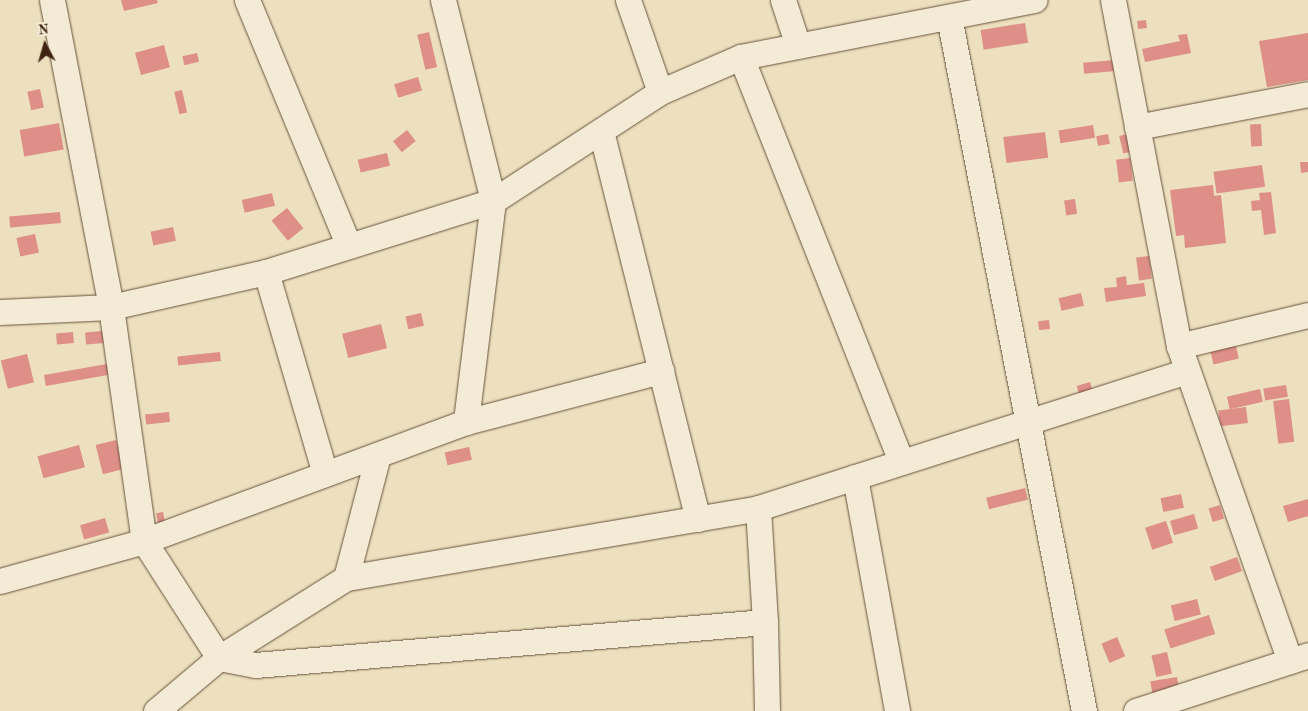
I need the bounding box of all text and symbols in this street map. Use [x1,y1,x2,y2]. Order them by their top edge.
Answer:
north arrow [20,20,70,70]
text: N [37,23,49,38]

